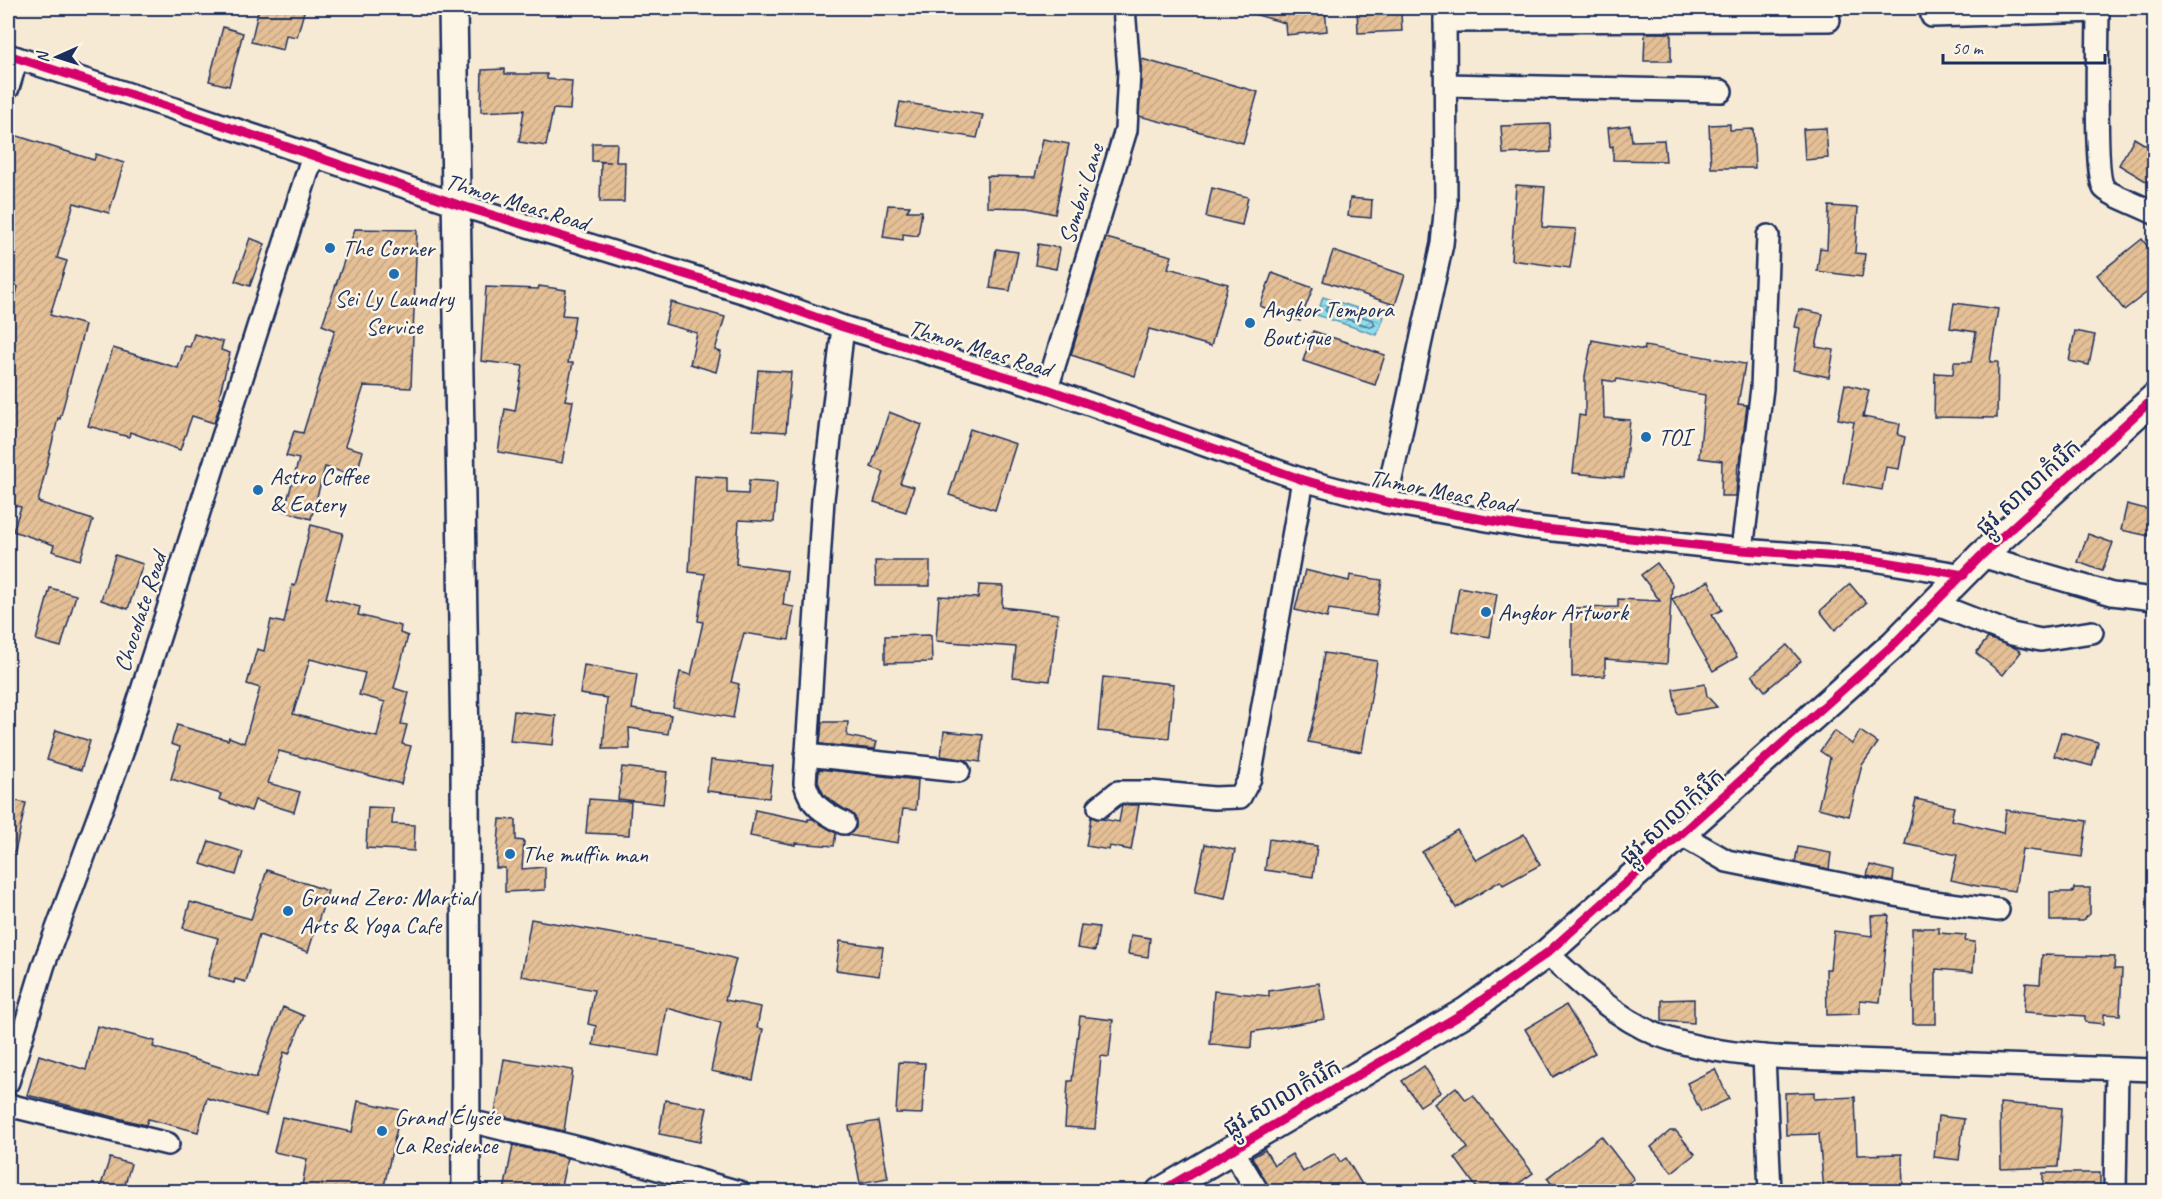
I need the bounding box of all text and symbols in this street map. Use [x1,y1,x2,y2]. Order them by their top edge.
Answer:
north arrow [27,27,87,87]
scale bar [1943,27,2105,65]
text: 50 m [1952,37,1985,59]
text: N [33,49,53,63]
street label: Sombai Lane [1052,138,1111,248]
street label: Thmor Meas Road [442,166,596,239]
place label: The Corner [342,233,436,263]
marker: The Corner [323,241,337,255]
marker: Sei Ly Laundry Service [387,267,401,281]
place label: Sei Ly Laundry Service [334,283,456,341]
place label: Angkor Tempora Boutique [1262,294,1395,352]
street label: Thmor Meas Road [905,312,1059,385]
marker: Angkor Tempora Boutique [1243,316,1257,330]
place label: TOI [1658,422,1696,452]
marker: TOI [1639,430,1653,444]
street label: ផ្លូវ សាលាកំរើក [1969,432,2092,547]
place label: Astro Coffee & Eatery [270,461,370,519]
street label: Thmor Meas Road [1366,462,1521,521]
marker: Astro Coffee & Eatery [251,483,265,497]
street label: Chocolate Road [107,545,174,675]
place label: Angkor Artwork [1498,597,1630,627]
marker: Angkor Artwork [1479,605,1493,619]
street label: ផ្លូវ សាលាកំរើក [1613,761,1736,876]
place label: The muffin man [522,839,648,869]
marker: The muffin man [503,847,517,861]
place label: Ground Zero: Martial Arts & Yoga Cafe [300,882,478,940]
marker: Ground Zero: Martial Arts & Yoga Cafe [281,904,295,918]
street label: ផ្លូវ សាលាកំរើក [1218,1051,1350,1149]
place label: Grand Élysée La Residence [394,1102,502,1160]
marker: Grand Élysée La Residence [375,1124,389,1138]

